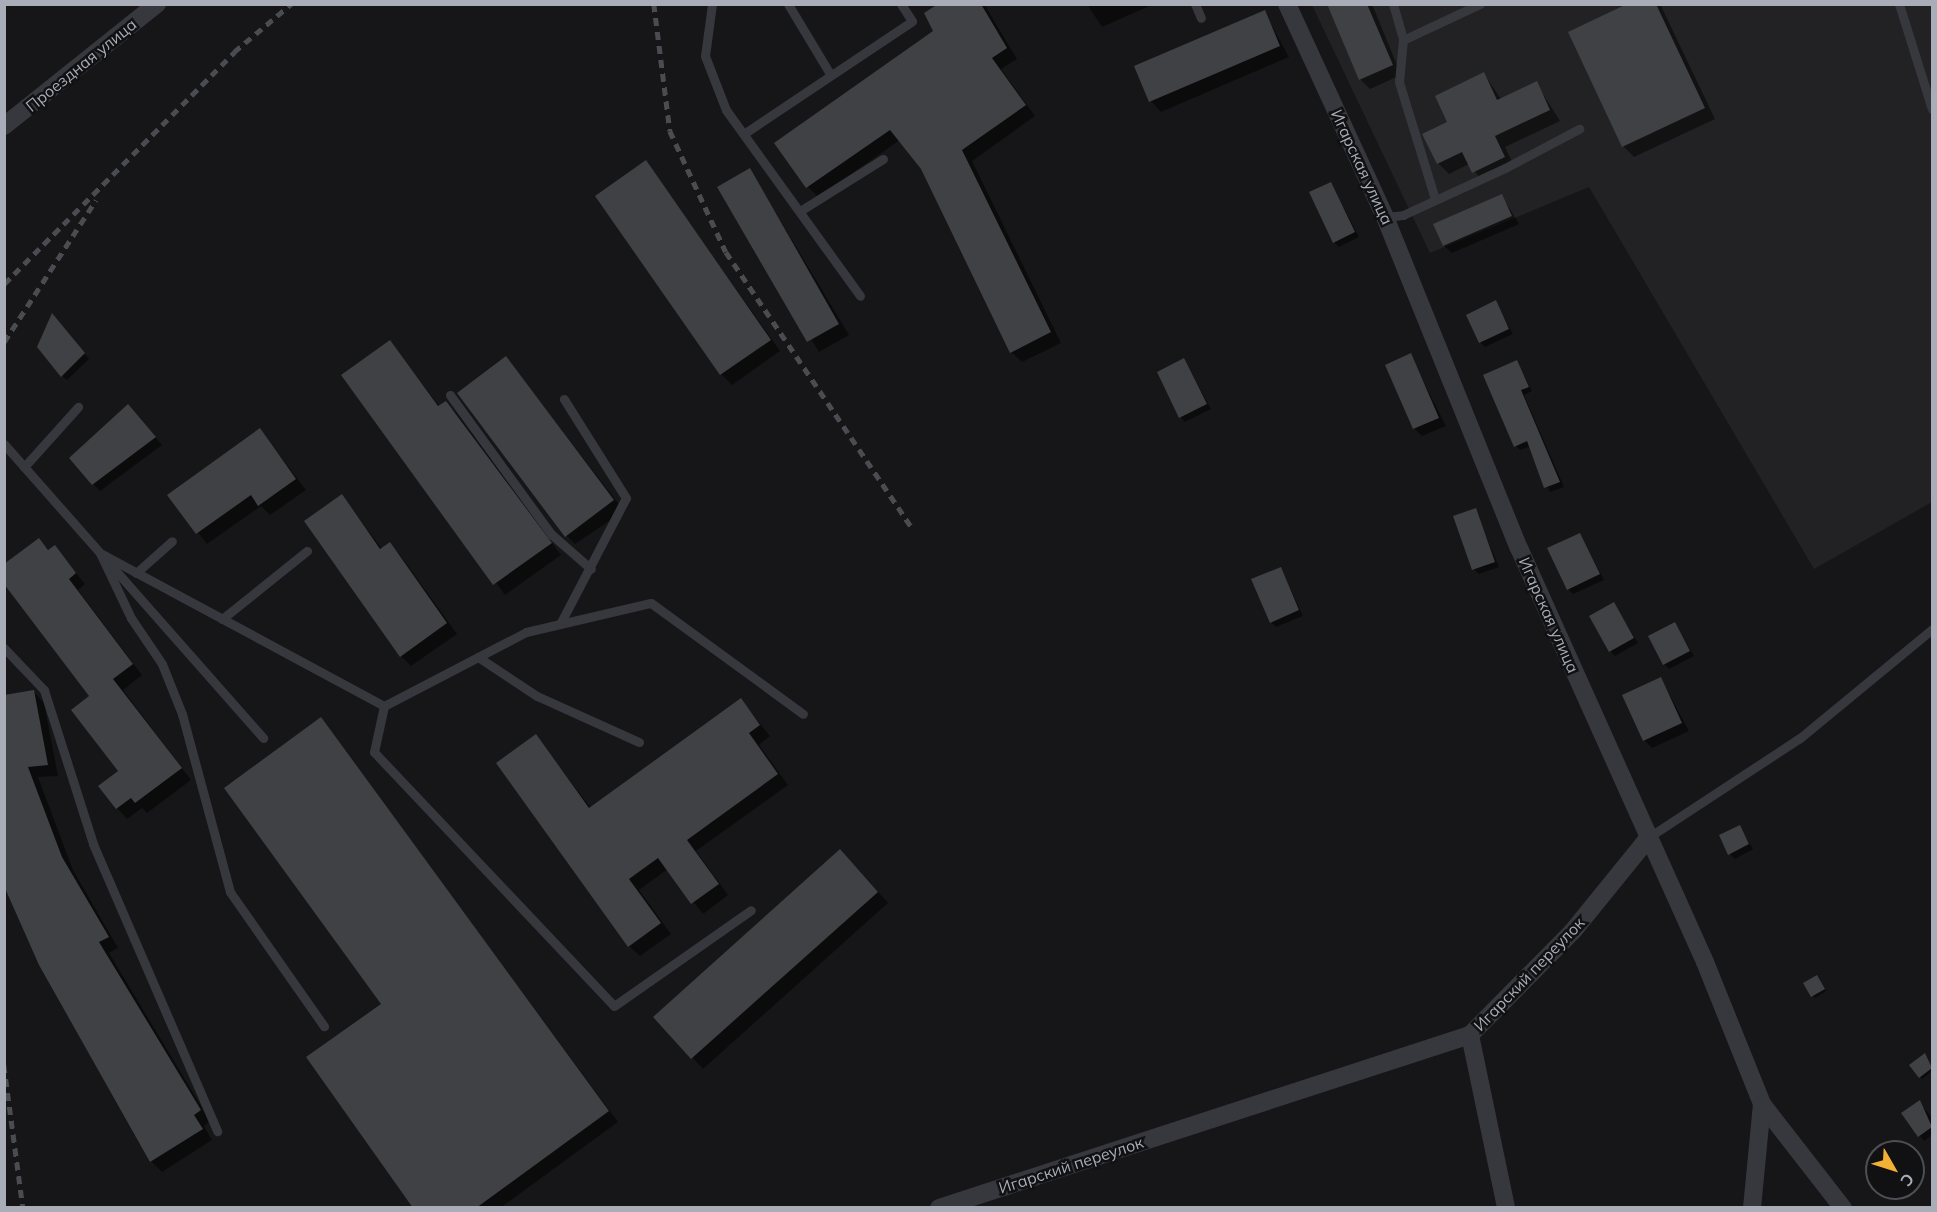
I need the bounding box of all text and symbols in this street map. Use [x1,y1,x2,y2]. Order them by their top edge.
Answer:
street label: Проездная улица [22,14,140,116]
street label: Игарская улица [1327,106,1397,228]
street label: Игарская улица [1515,554,1583,676]
street label: Игарский переулок [1470,913,1588,1035]
street label: Игарский переулок [996,1133,1146,1197]
north arrow [1865,1140,1925,1200]
text: С [1896,1170,1919,1191]

